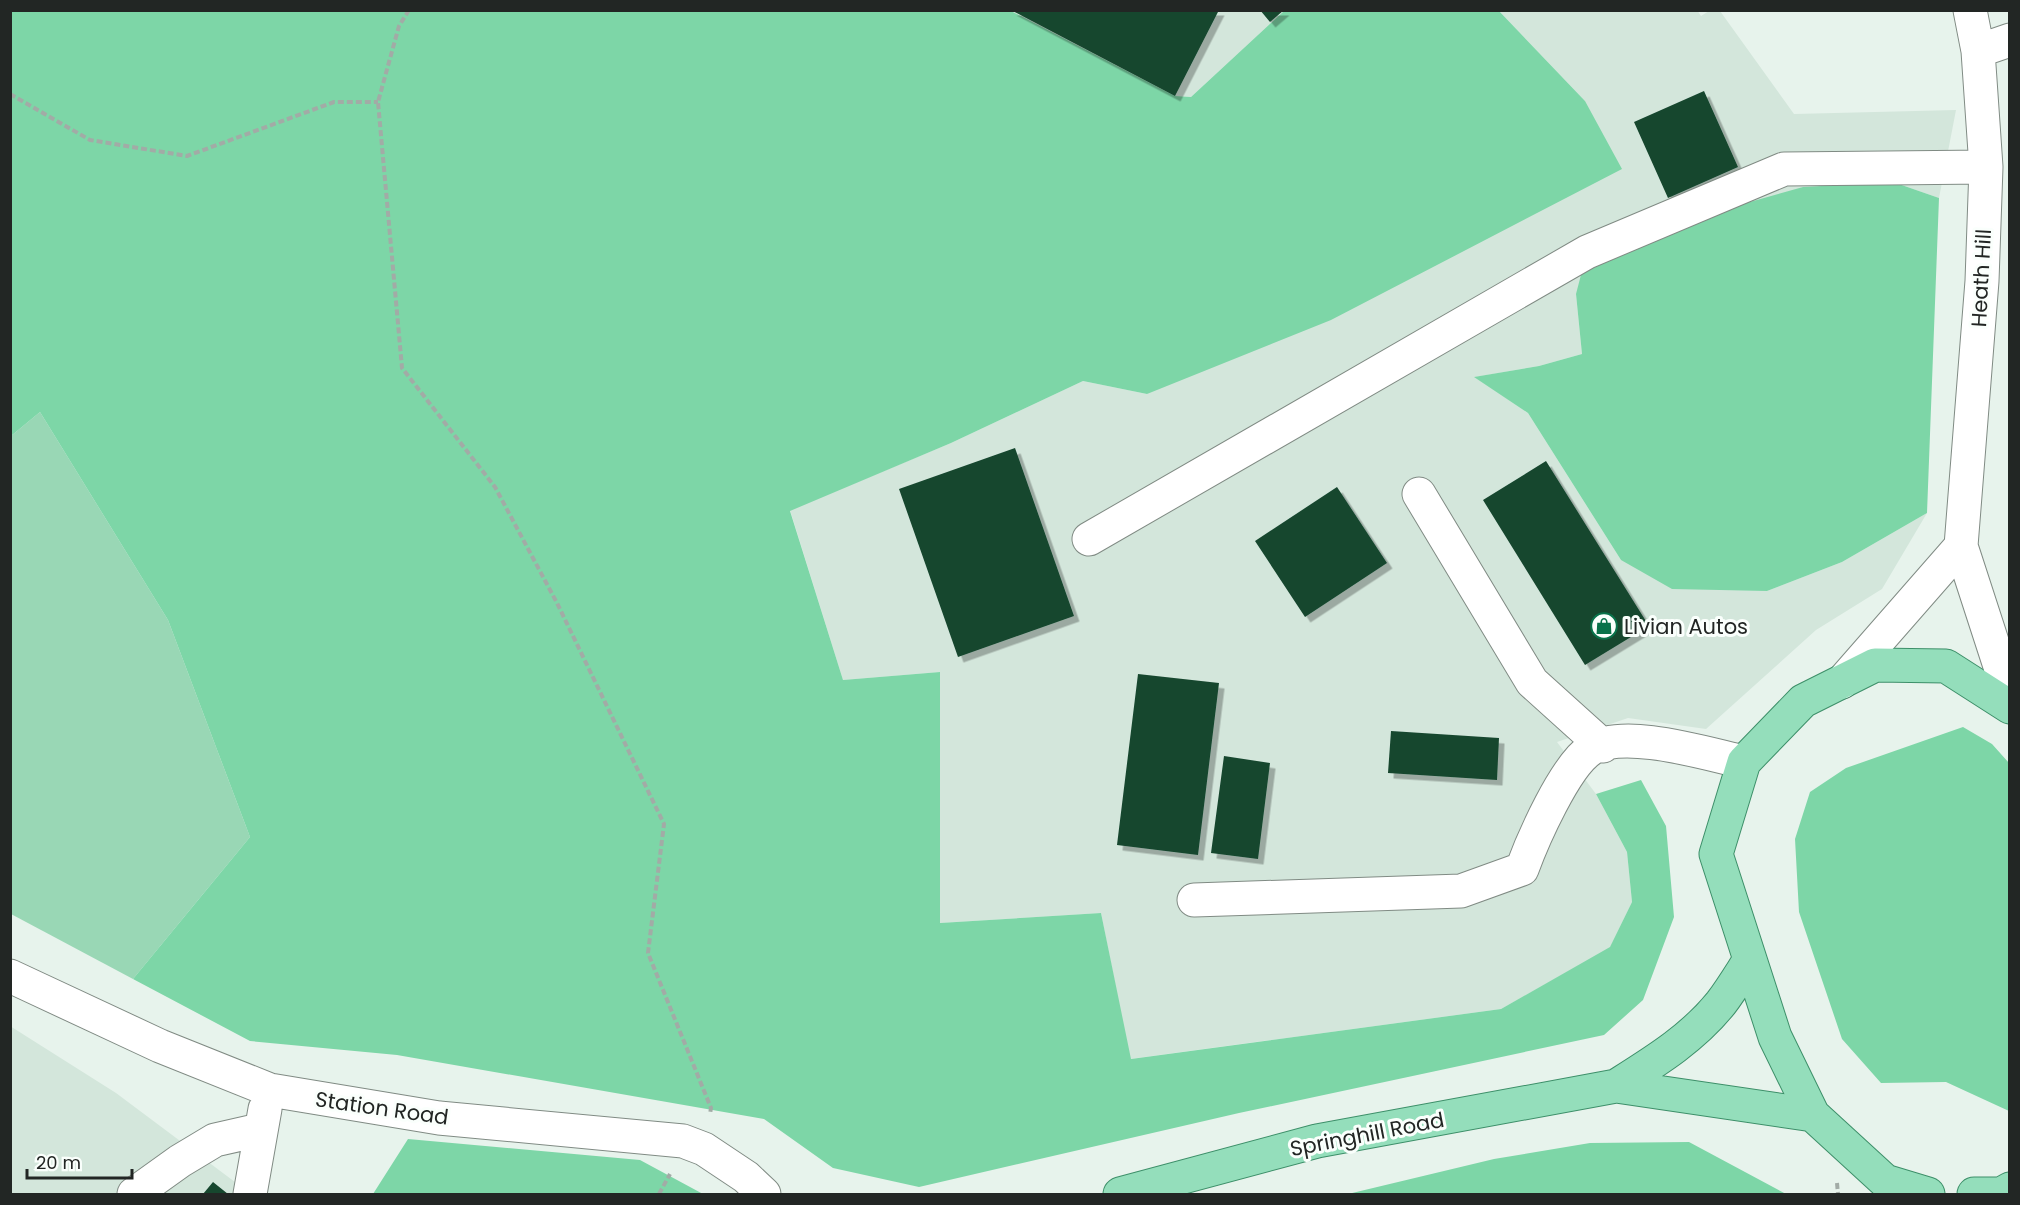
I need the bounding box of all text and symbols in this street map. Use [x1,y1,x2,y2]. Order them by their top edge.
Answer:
street label: Heath Hill [1964,228,1998,328]
shop icon: Livian Autos [1589,611,1619,641]
place label: Livian Autos [1624,612,1748,641]
street label: Station Road [314,1084,450,1132]
street label: Springhill Road [1288,1105,1446,1163]
scale bar [27,1142,132,1180]
text: 20 m [36,1150,81,1175]

